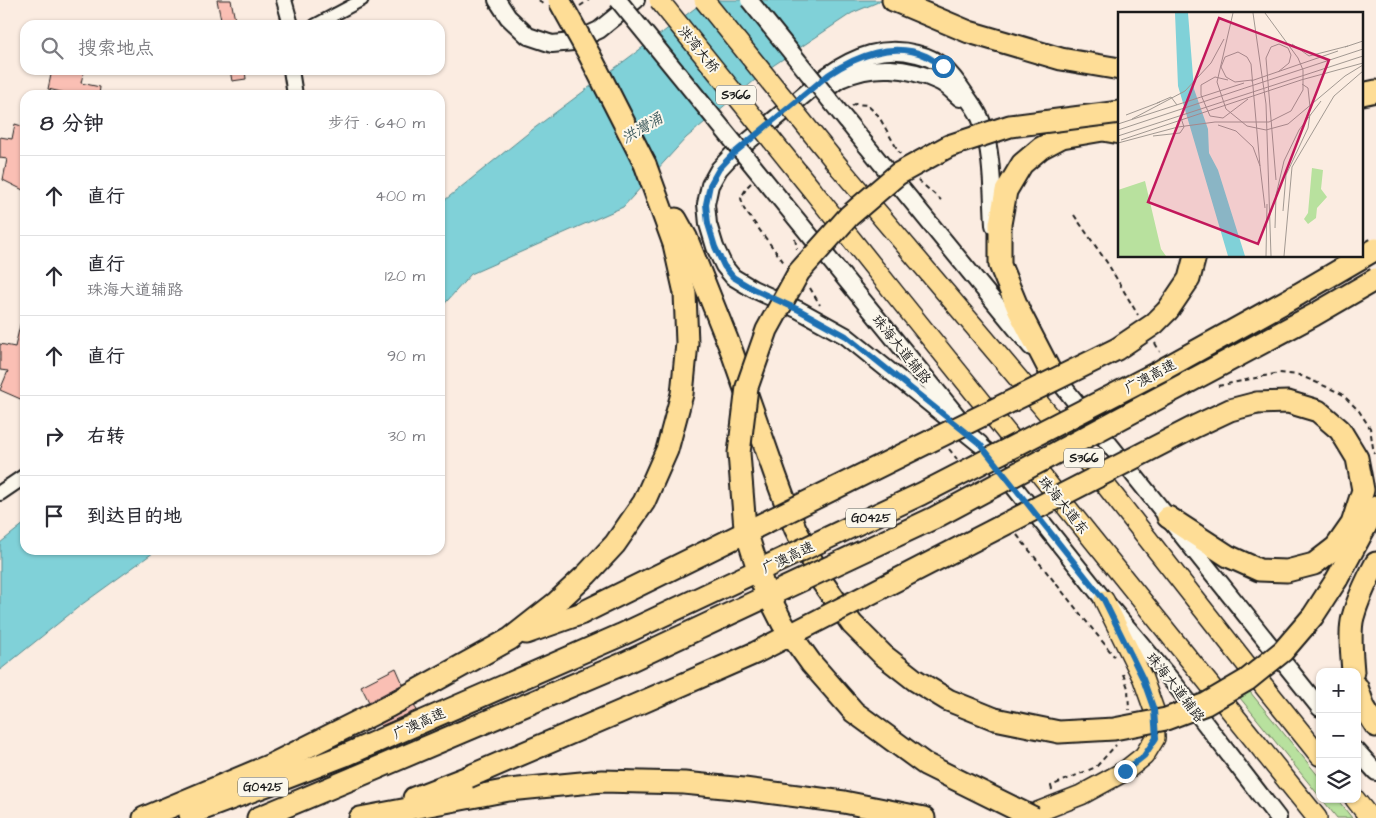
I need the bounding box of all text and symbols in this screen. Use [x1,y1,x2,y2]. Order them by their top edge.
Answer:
inset map [1118,12,1364,258]
search box [20,20,445,75]
street label: 洪湾大桥 [673,22,724,78]
icon: search [38,34,66,62]
text: 搜索地点 [78,35,154,62]
route start [932,55,955,78]
road number: S366 [716,86,756,104]
water label: 洪灣涌 [618,107,668,149]
text: 8 分钟 [40,109,104,138]
text: 步行 · 640 m [328,112,425,134]
icon: ahead [40,182,68,210]
text: 直行 [87,183,125,210]
text: 400 m [375,185,425,207]
text: 直行 [87,251,125,278]
icon: ahead [40,262,68,290]
text: 120 m [385,265,425,287]
text: 珠海大道辅路 [87,279,183,301]
street label: 珠海大道辅路 [867,311,935,389]
icon: ahead [40,342,68,370]
text: 直行 [87,343,125,370]
text: 90 m [387,345,425,367]
street label: 广澳高速 [1121,355,1180,399]
icon: right [40,422,68,450]
text: 右转 [87,423,125,450]
text: 30 m [388,425,425,447]
road number: S366 [1064,448,1104,468]
street label: 珠海大道东 [1033,472,1093,539]
icon: arrive [40,502,68,530]
text: 到达目的地 [87,503,182,530]
road number: G0425 [846,508,896,528]
street label: 广澳高速 [759,537,818,579]
street label: 珠海大道辅路 [1141,648,1209,727]
map controls [1316,668,1361,803]
button: + [1316,668,1361,713]
street label: 广澳高速 [390,703,449,744]
button: − [1316,713,1361,758]
button: layers [1316,758,1361,803]
route end [1114,760,1137,783]
road number: G0425 [238,778,288,796]

